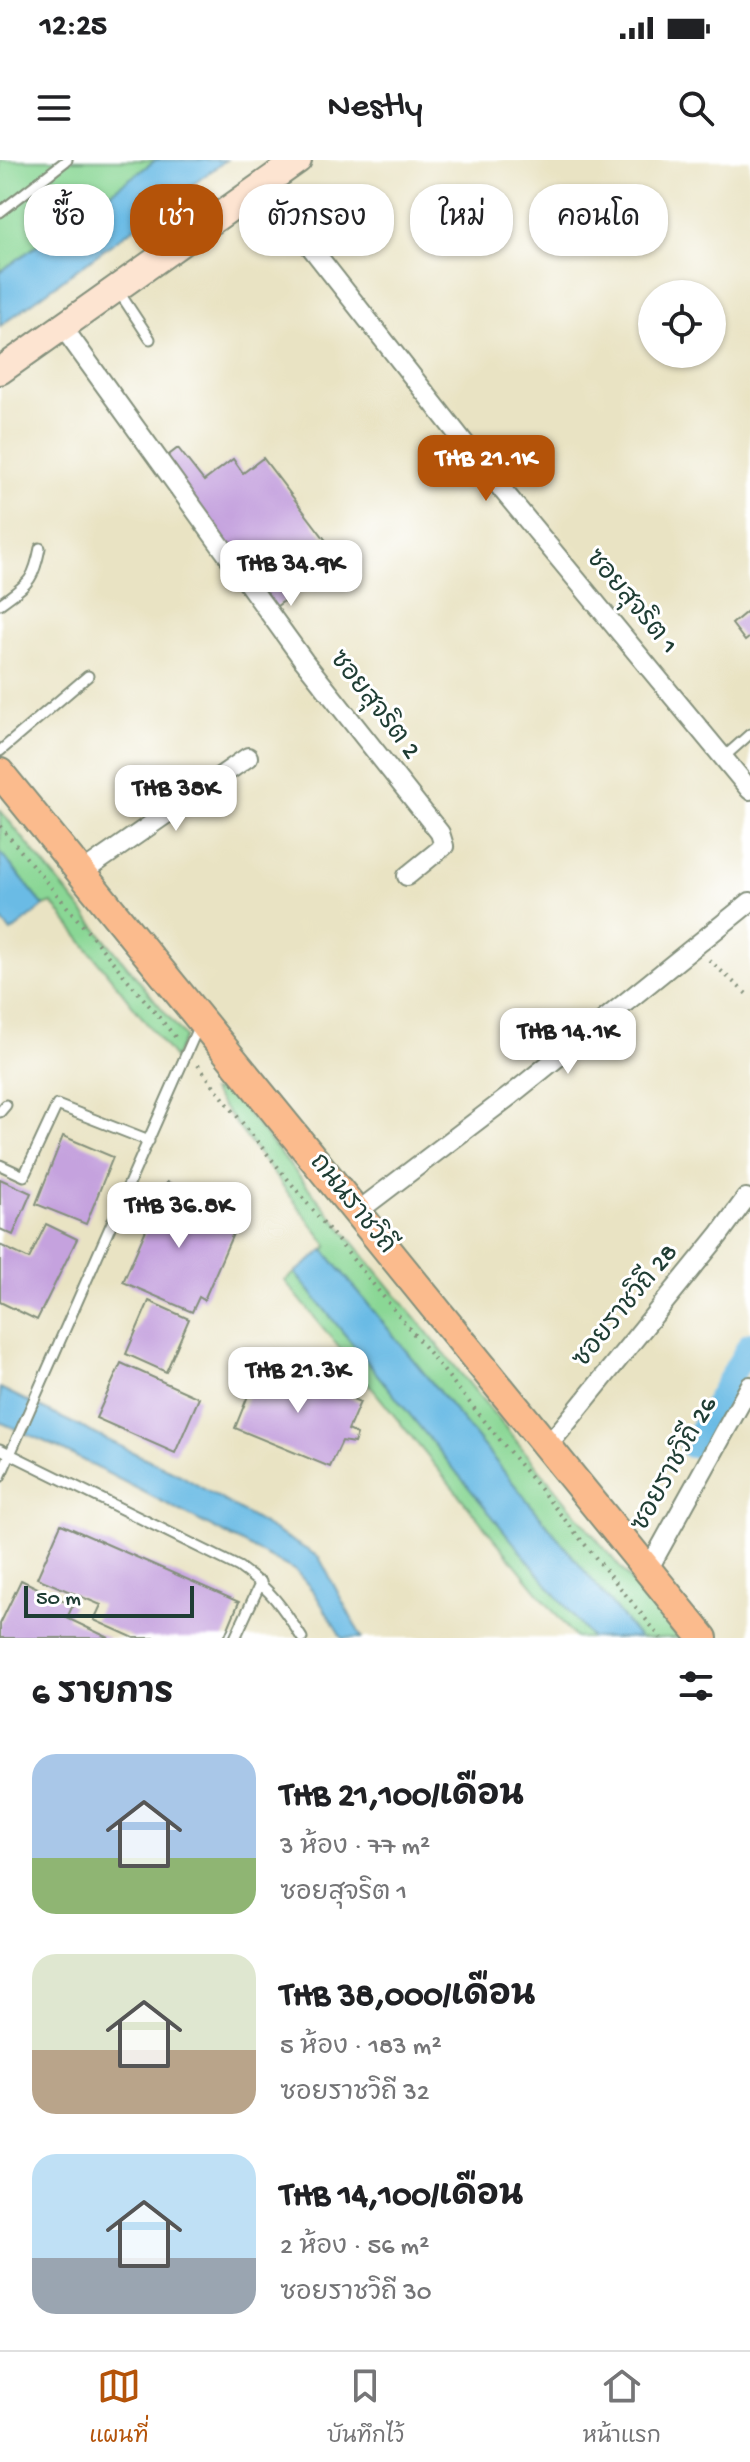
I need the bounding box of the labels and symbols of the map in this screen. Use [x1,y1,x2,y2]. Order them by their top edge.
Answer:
pin: THB 21.1K [394,435,578,503]
pin: THB 34.9K [199,540,383,608]
street label: ซอยสุจริต 1 [577,542,686,662]
street label: ซอยสุจริต 2 [321,643,428,767]
pin: THB 38K [102,765,250,833]
pin: THB 14.1K [476,1008,660,1076]
street label: ถนนราชวิถี [301,1146,404,1261]
pin: THB 36.8K [87,1182,271,1250]
street label: ซอยราชวิถี 28 [565,1236,686,1375]
pin: THB 21.3K [206,1347,390,1415]
street label: ซอยราชวิถี 26 [623,1390,726,1538]
scale bar [24,1582,194,1618]

